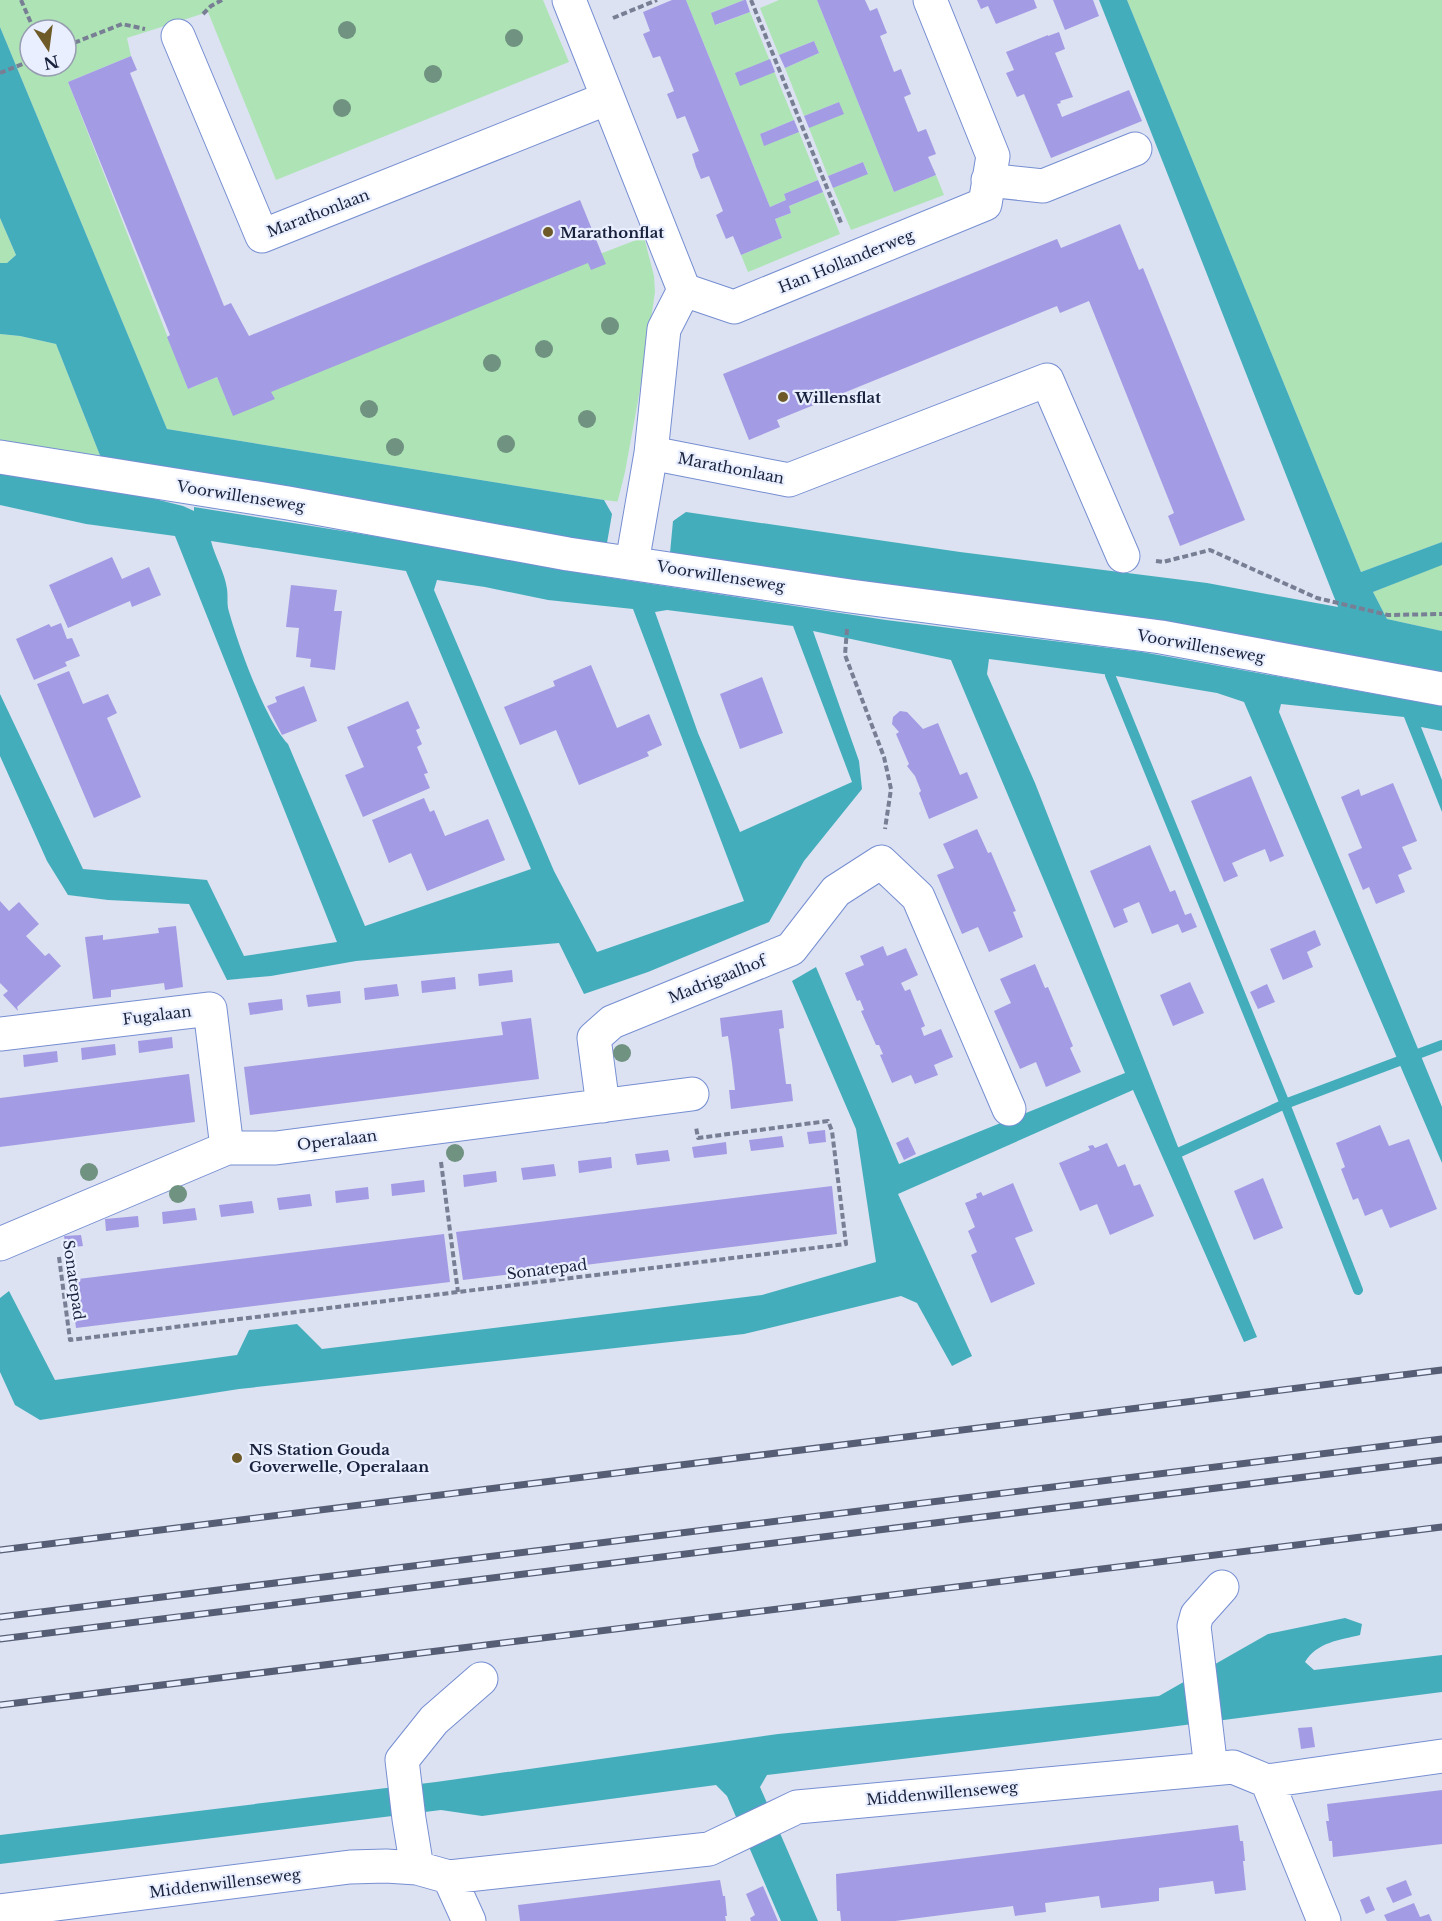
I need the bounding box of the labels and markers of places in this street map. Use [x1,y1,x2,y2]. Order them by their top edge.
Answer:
place label: Marathonflat [560,223,664,242]
marker: Marathonflat [541,225,555,239]
place label: Willensflat [794,388,881,407]
marker: Willensflat [776,390,790,404]
place label: NS Station Gouda Goverwelle, Operalaan [249,1440,429,1476]
marker: NS Station Gouda Goverwelle, Operalaan [230,1451,244,1465]

